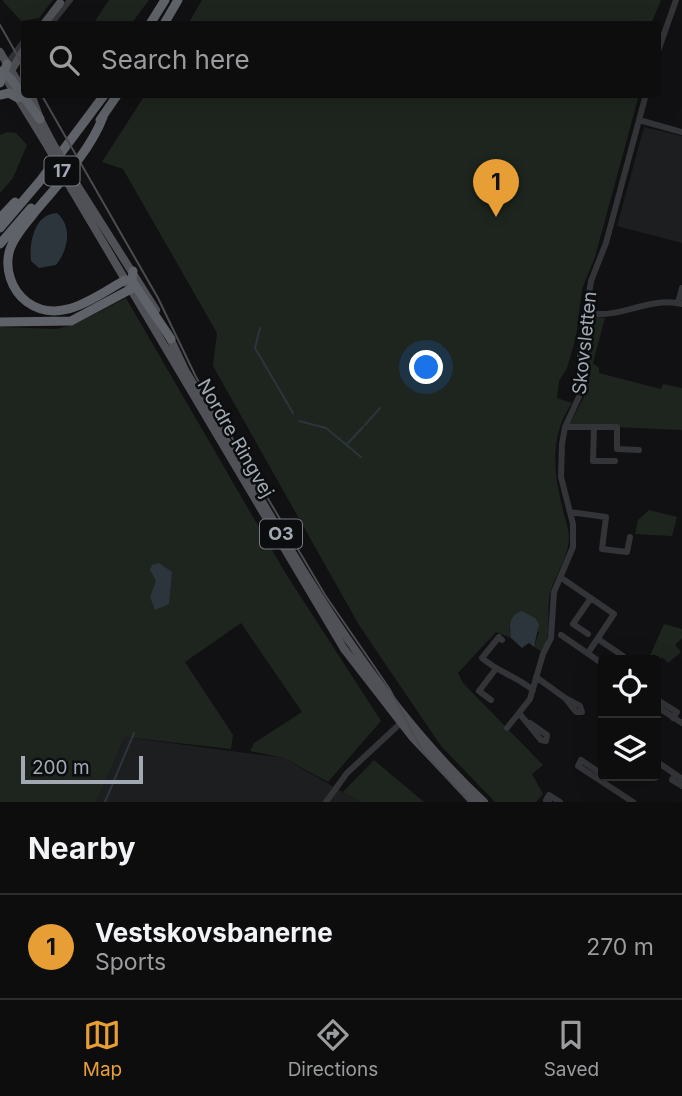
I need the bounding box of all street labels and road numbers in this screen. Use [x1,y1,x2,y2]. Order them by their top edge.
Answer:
road number: 17 [44,156,80,186]
street label: Skovsletten [568,290,601,396]
street label: Nordre Ringvej [192,375,279,502]
road number: O3 [260,520,302,548]

